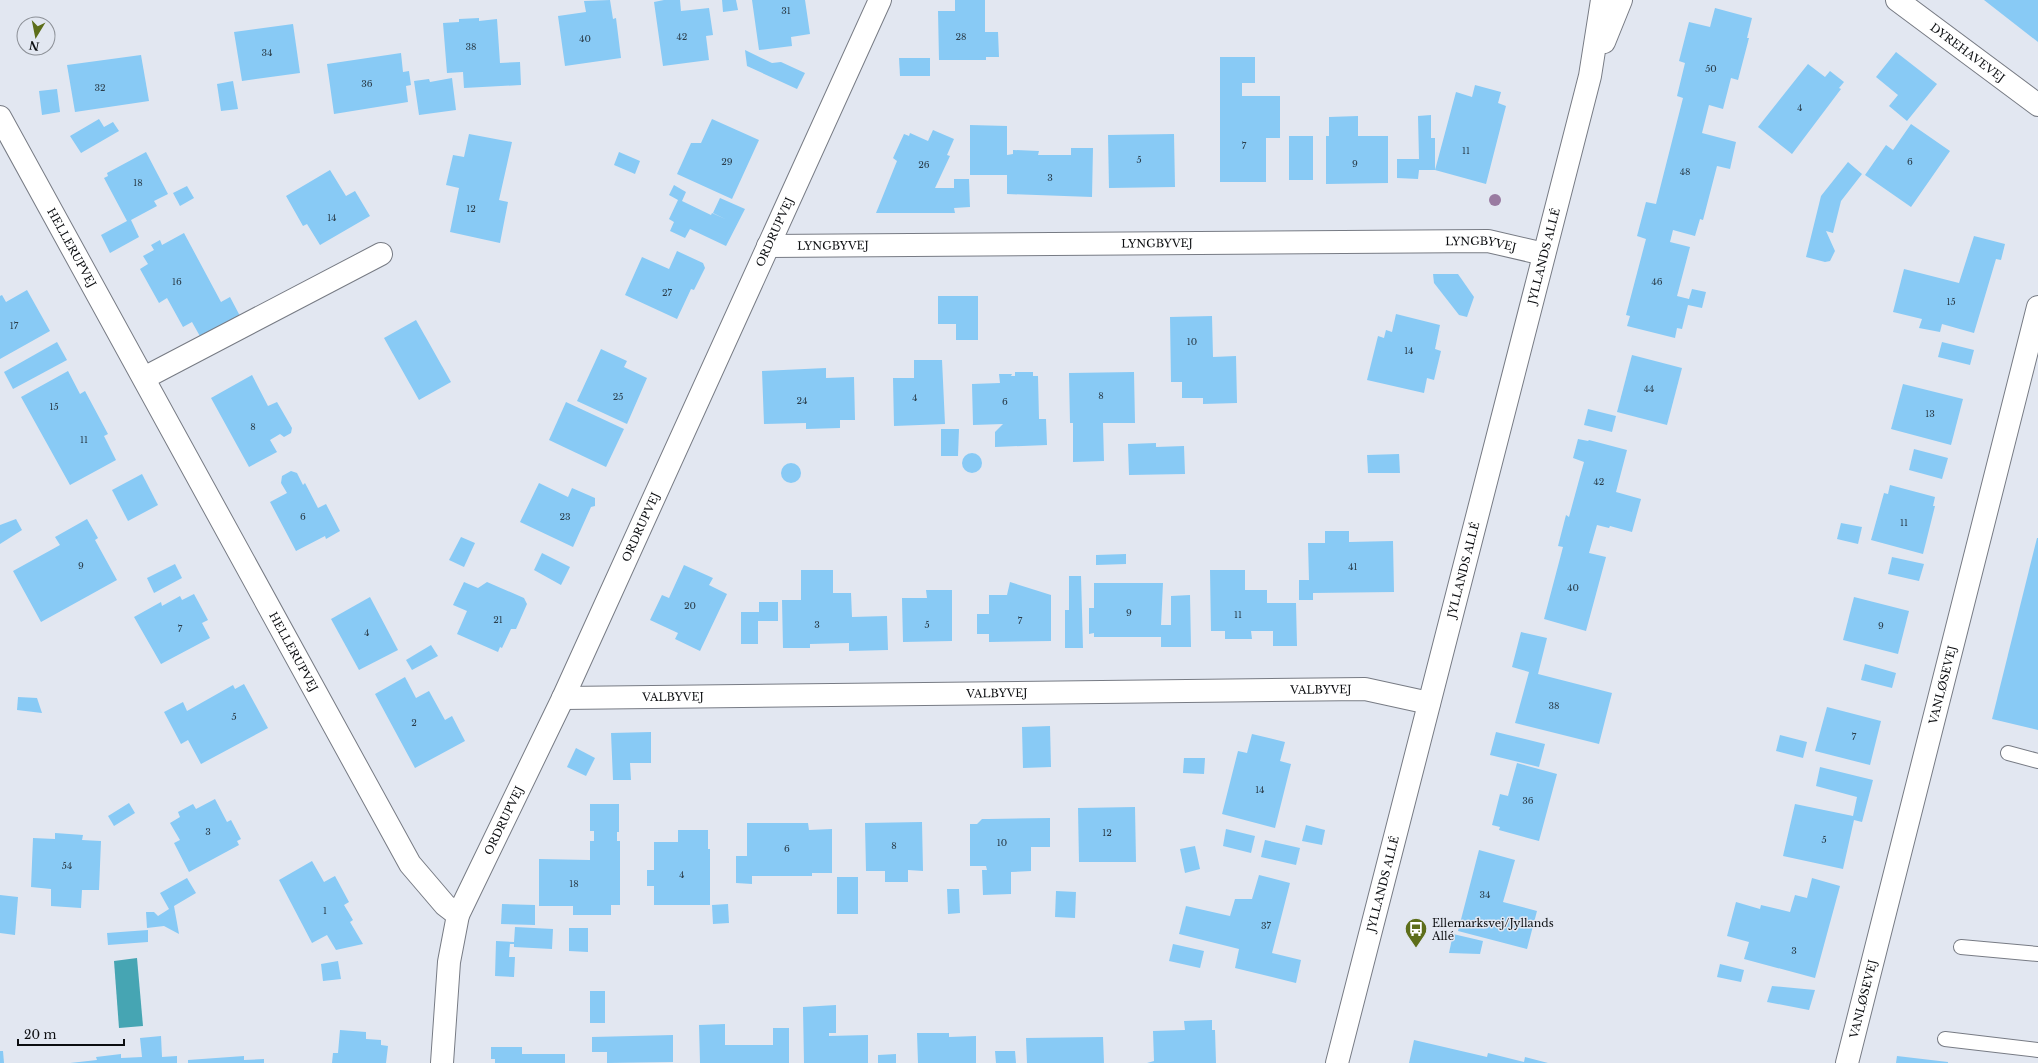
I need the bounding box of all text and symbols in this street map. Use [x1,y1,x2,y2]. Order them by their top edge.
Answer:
house number: 31 [781,5,791,16]
north arrow [16,16,56,56]
street label: DYREHAVEVEJ [1928,20,2008,85]
house number: 42 [677,31,687,42]
house number: 28 [956,31,967,42]
house number: 40 [579,33,591,44]
text: N [27,38,41,54]
house number: 38 [466,41,477,52]
house number: 34 [262,47,272,58]
house number: 50 [1705,63,1717,74]
house number: 36 [361,78,373,89]
house number: 32 [94,82,106,93]
house number: 4 [1797,102,1803,113]
house number: 7 [1242,140,1247,151]
house number: 11 [1462,145,1470,156]
house number: 5 [1136,154,1142,165]
house number: 29 [721,156,733,167]
house number: 6 [1907,156,1913,167]
house number: 9 [1352,158,1358,169]
house number: 26 [918,159,930,170]
house number: 48 [1680,166,1690,177]
house number: 3 [1047,172,1053,183]
house number: 18 [133,177,143,188]
street label: ORDRUPVEJ [753,195,797,269]
house number: 12 [466,203,476,214]
street label: HELLERUPVEJ [44,205,99,290]
street label: JYLLANDS ALLÉ [1524,206,1563,308]
house number: 14 [327,212,337,223]
street label: LYNGBYVEJ [1445,234,1518,254]
street label: LYNGBYVEJ [1121,236,1193,251]
street label: LYNGBYVEJ [797,238,869,253]
house number: 16 [172,276,182,287]
house number: 46 [1651,276,1663,287]
house number: 27 [662,287,673,298]
house number: 15 [1946,296,1956,307]
house number: 17 [10,320,19,331]
house number: 10 [1187,336,1197,347]
house number: 14 [1404,345,1414,356]
house number: 44 [1644,383,1654,394]
house number: 8 [1098,390,1104,401]
house number: 25 [613,391,623,402]
house number: 4 [912,392,918,403]
house number: 24 [797,395,807,406]
house number: 6 [1002,396,1008,407]
house number: 15 [49,401,59,412]
house number: 13 [1925,408,1935,419]
house number: 8 [250,421,256,432]
house number: 11 [80,434,88,445]
house number: 42 [1594,476,1604,487]
street label: ORDRUPVEJ [619,490,663,564]
house number: 6 [300,511,306,522]
house number: 23 [559,511,571,522]
house number: 11 [1900,517,1908,528]
street label: JYLLANDS ALLÉ [1444,520,1482,622]
house number: 9 [78,560,84,571]
house number: 41 [1348,561,1358,572]
house number: 40 [1567,582,1579,593]
house number: 20 [684,600,696,611]
house number: 9 [1126,607,1132,618]
house number: 11 [1234,609,1242,620]
street label: HELLERUPVEJ [266,610,321,694]
house number: 21 [493,614,503,625]
house number: 7 [1018,615,1023,626]
house number: 3 [814,619,820,630]
house number: 5 [924,619,930,630]
house number: 9 [1878,620,1884,631]
house number: 7 [178,623,183,634]
house number: 4 [364,627,370,638]
street label: VANLØSEVEJ [1926,644,1959,727]
street label: VALBYVEJ [1289,682,1352,697]
street label: VALBYVEJ [965,686,1028,700]
street label: VALBYVEJ [641,689,704,704]
house number: 38 [1549,700,1560,711]
house number: 5 [231,711,237,722]
house number: 2 [411,717,417,728]
house number: 7 [1852,731,1857,742]
street label: ORDRUPVEJ [481,784,526,857]
house number: 14 [1255,784,1265,795]
house number: 36 [1522,795,1534,806]
house number: 3 [205,826,211,837]
house number: 12 [1102,827,1112,838]
street label: JYLLANDS ALLÉ [1363,834,1402,935]
house number: 5 [1821,834,1827,845]
house number: 10 [997,837,1007,848]
house number: 8 [891,840,897,851]
house number: 6 [784,843,790,854]
house number: 54 [62,860,72,871]
house number: 4 [679,869,685,880]
house number: 18 [569,878,579,889]
house number: 34 [1480,889,1490,900]
house number: 1 [323,905,327,916]
bus stop icon: Ellemarksvej/Jyllands Allé [1403,916,1429,949]
place label: Ellemarksvej/Jyllands Allé [1431,916,1554,943]
house number: 37 [1261,920,1272,931]
house number: 3 [1791,945,1797,956]
street label: VANLØSEVEJ [1846,958,1880,1041]
scale bar [18,1021,124,1047]
text: 20 m [24,1027,56,1042]

